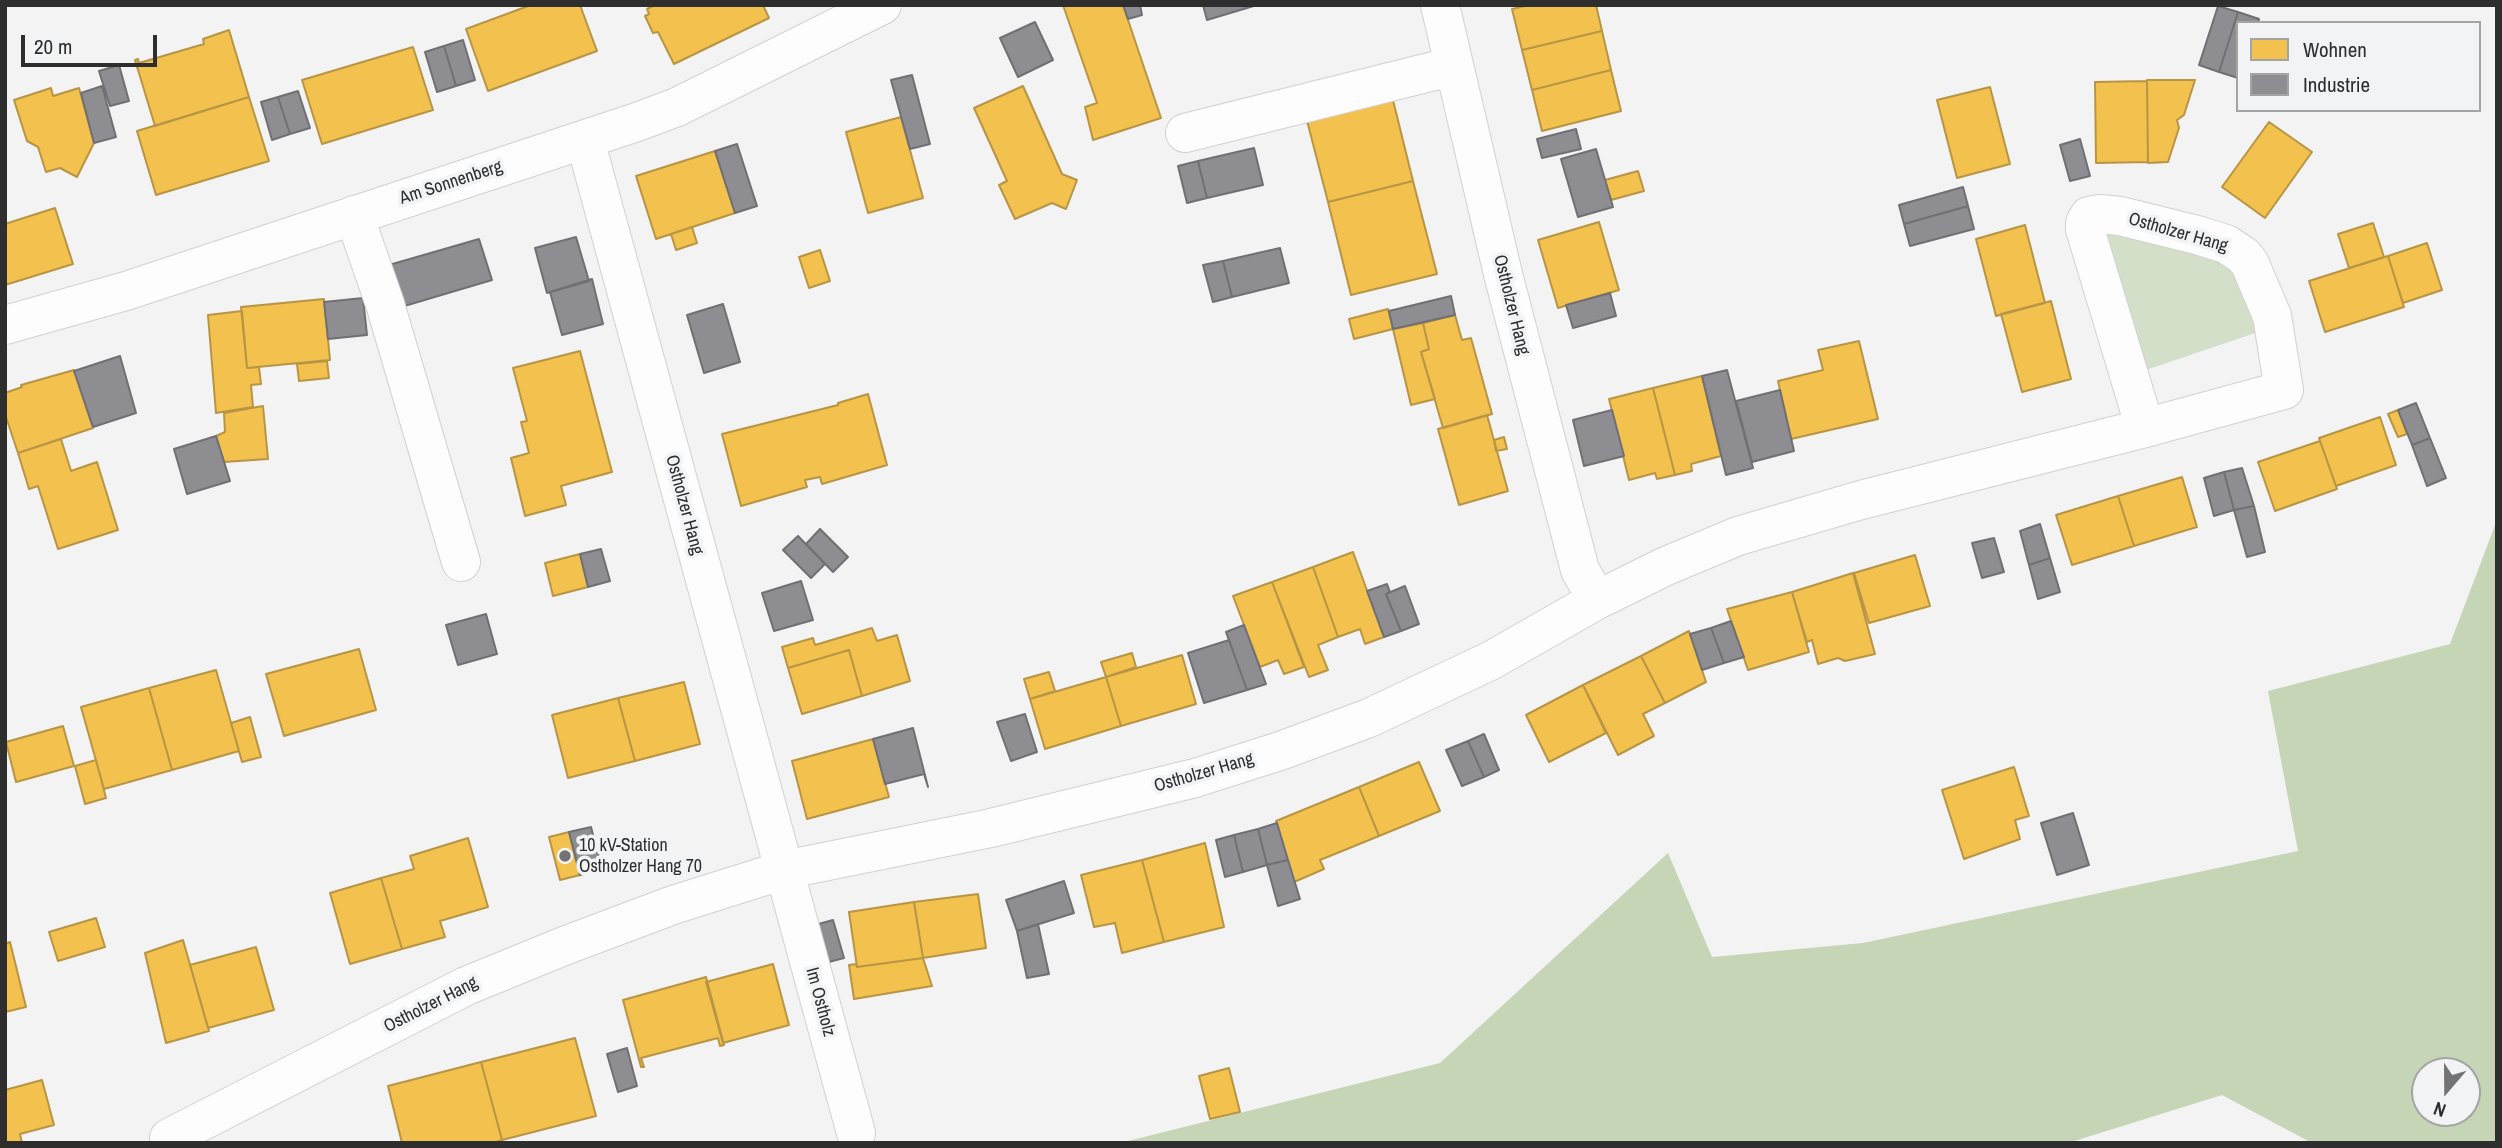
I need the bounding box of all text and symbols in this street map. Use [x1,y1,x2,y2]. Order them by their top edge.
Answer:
scale bar [24,21,161,65]
legend [2236,21,2481,112]
text: 20 m [34,32,72,61]
text: Wohnen [2303,35,2367,64]
text: Industrie [2303,70,2370,99]
street label: Am Sonnenberg [397,156,505,210]
street label: Ostholzer Hang [2126,208,2230,258]
street label: Ostholzer Hang [1488,253,1534,357]
street label: Ostholzer Hang [660,453,708,557]
street label: Ostholzer Hang [1152,748,1256,798]
place label: 10 kV-Station Ostholzer Hang 70 [579,835,702,878]
marker: 10 kV-Station Ostholzer Hang 70 [557,848,573,864]
street label: Im Ostholz [800,965,840,1039]
street label: Ostholzer Hang [380,972,482,1038]
north arrow [2411,1057,2481,1127]
text: N [2430,1096,2449,1124]

